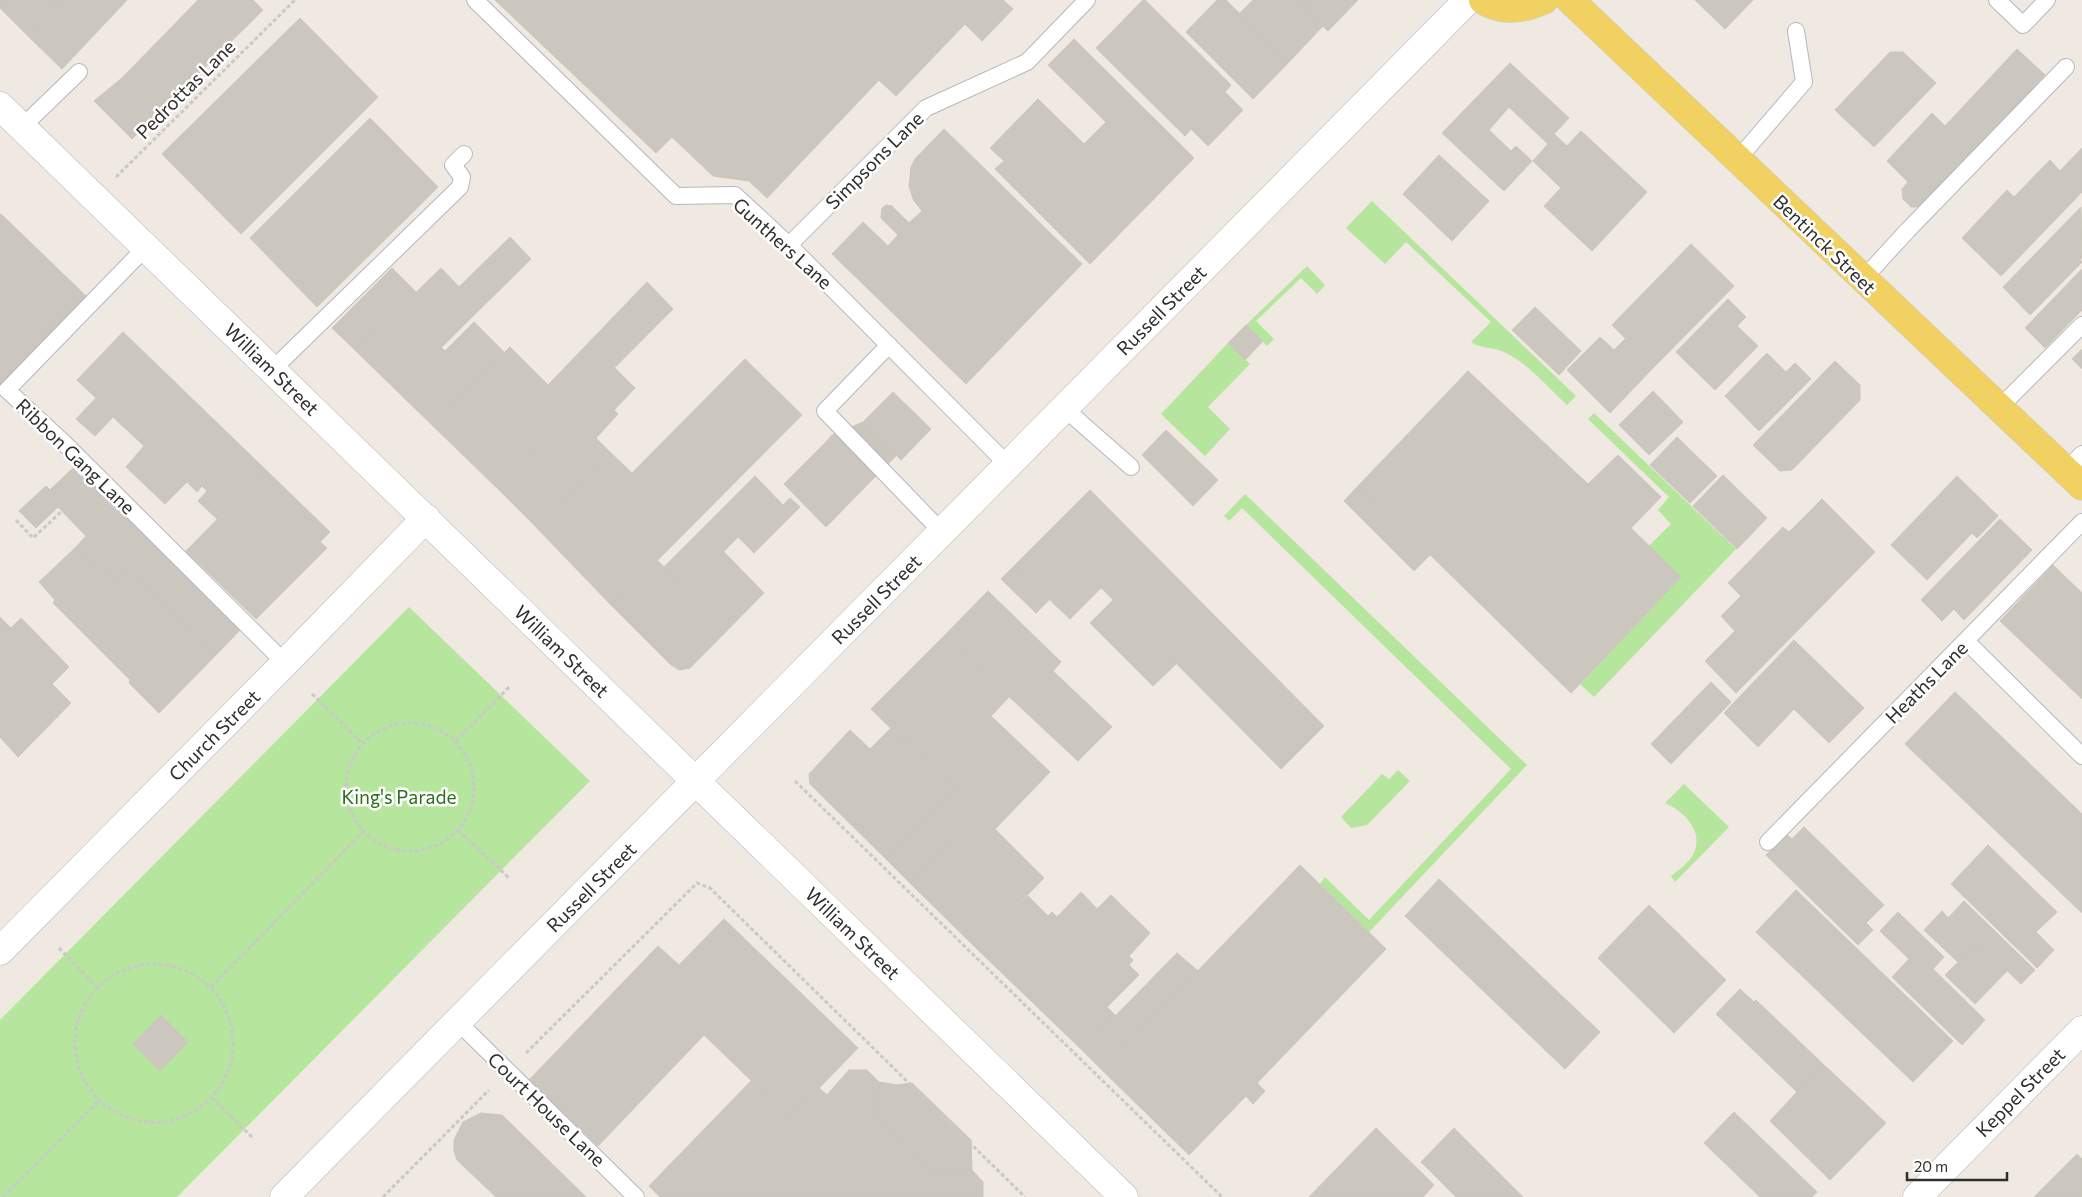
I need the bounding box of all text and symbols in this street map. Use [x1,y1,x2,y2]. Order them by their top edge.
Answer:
street label: Pedrottas Lane [131,35,239,143]
street label: Simpsons Lane [820,106,928,214]
street label: Bentinck Street [1769,189,1881,299]
street label: Gunthers Lane [729,192,837,294]
street label: Russell Street [1111,260,1211,360]
street label: William Street [220,318,324,420]
street label: Ribbon Gang Lane [12,393,140,519]
street label: Russell Street [826,549,926,649]
street label: William Street [510,600,614,702]
street label: Heaths Lane [1880,636,1972,728]
street label: Church Street [164,685,264,785]
park label: King's Parade [341,785,457,808]
street label: Russell Street [541,837,641,937]
street label: William Street [801,882,905,984]
street label: Keppel Street [1971,1042,2070,1141]
street label: Court House Lane [484,1047,610,1171]
scale bar [1907,1150,2007,1182]
text: 20 m [1914,1157,1948,1175]

